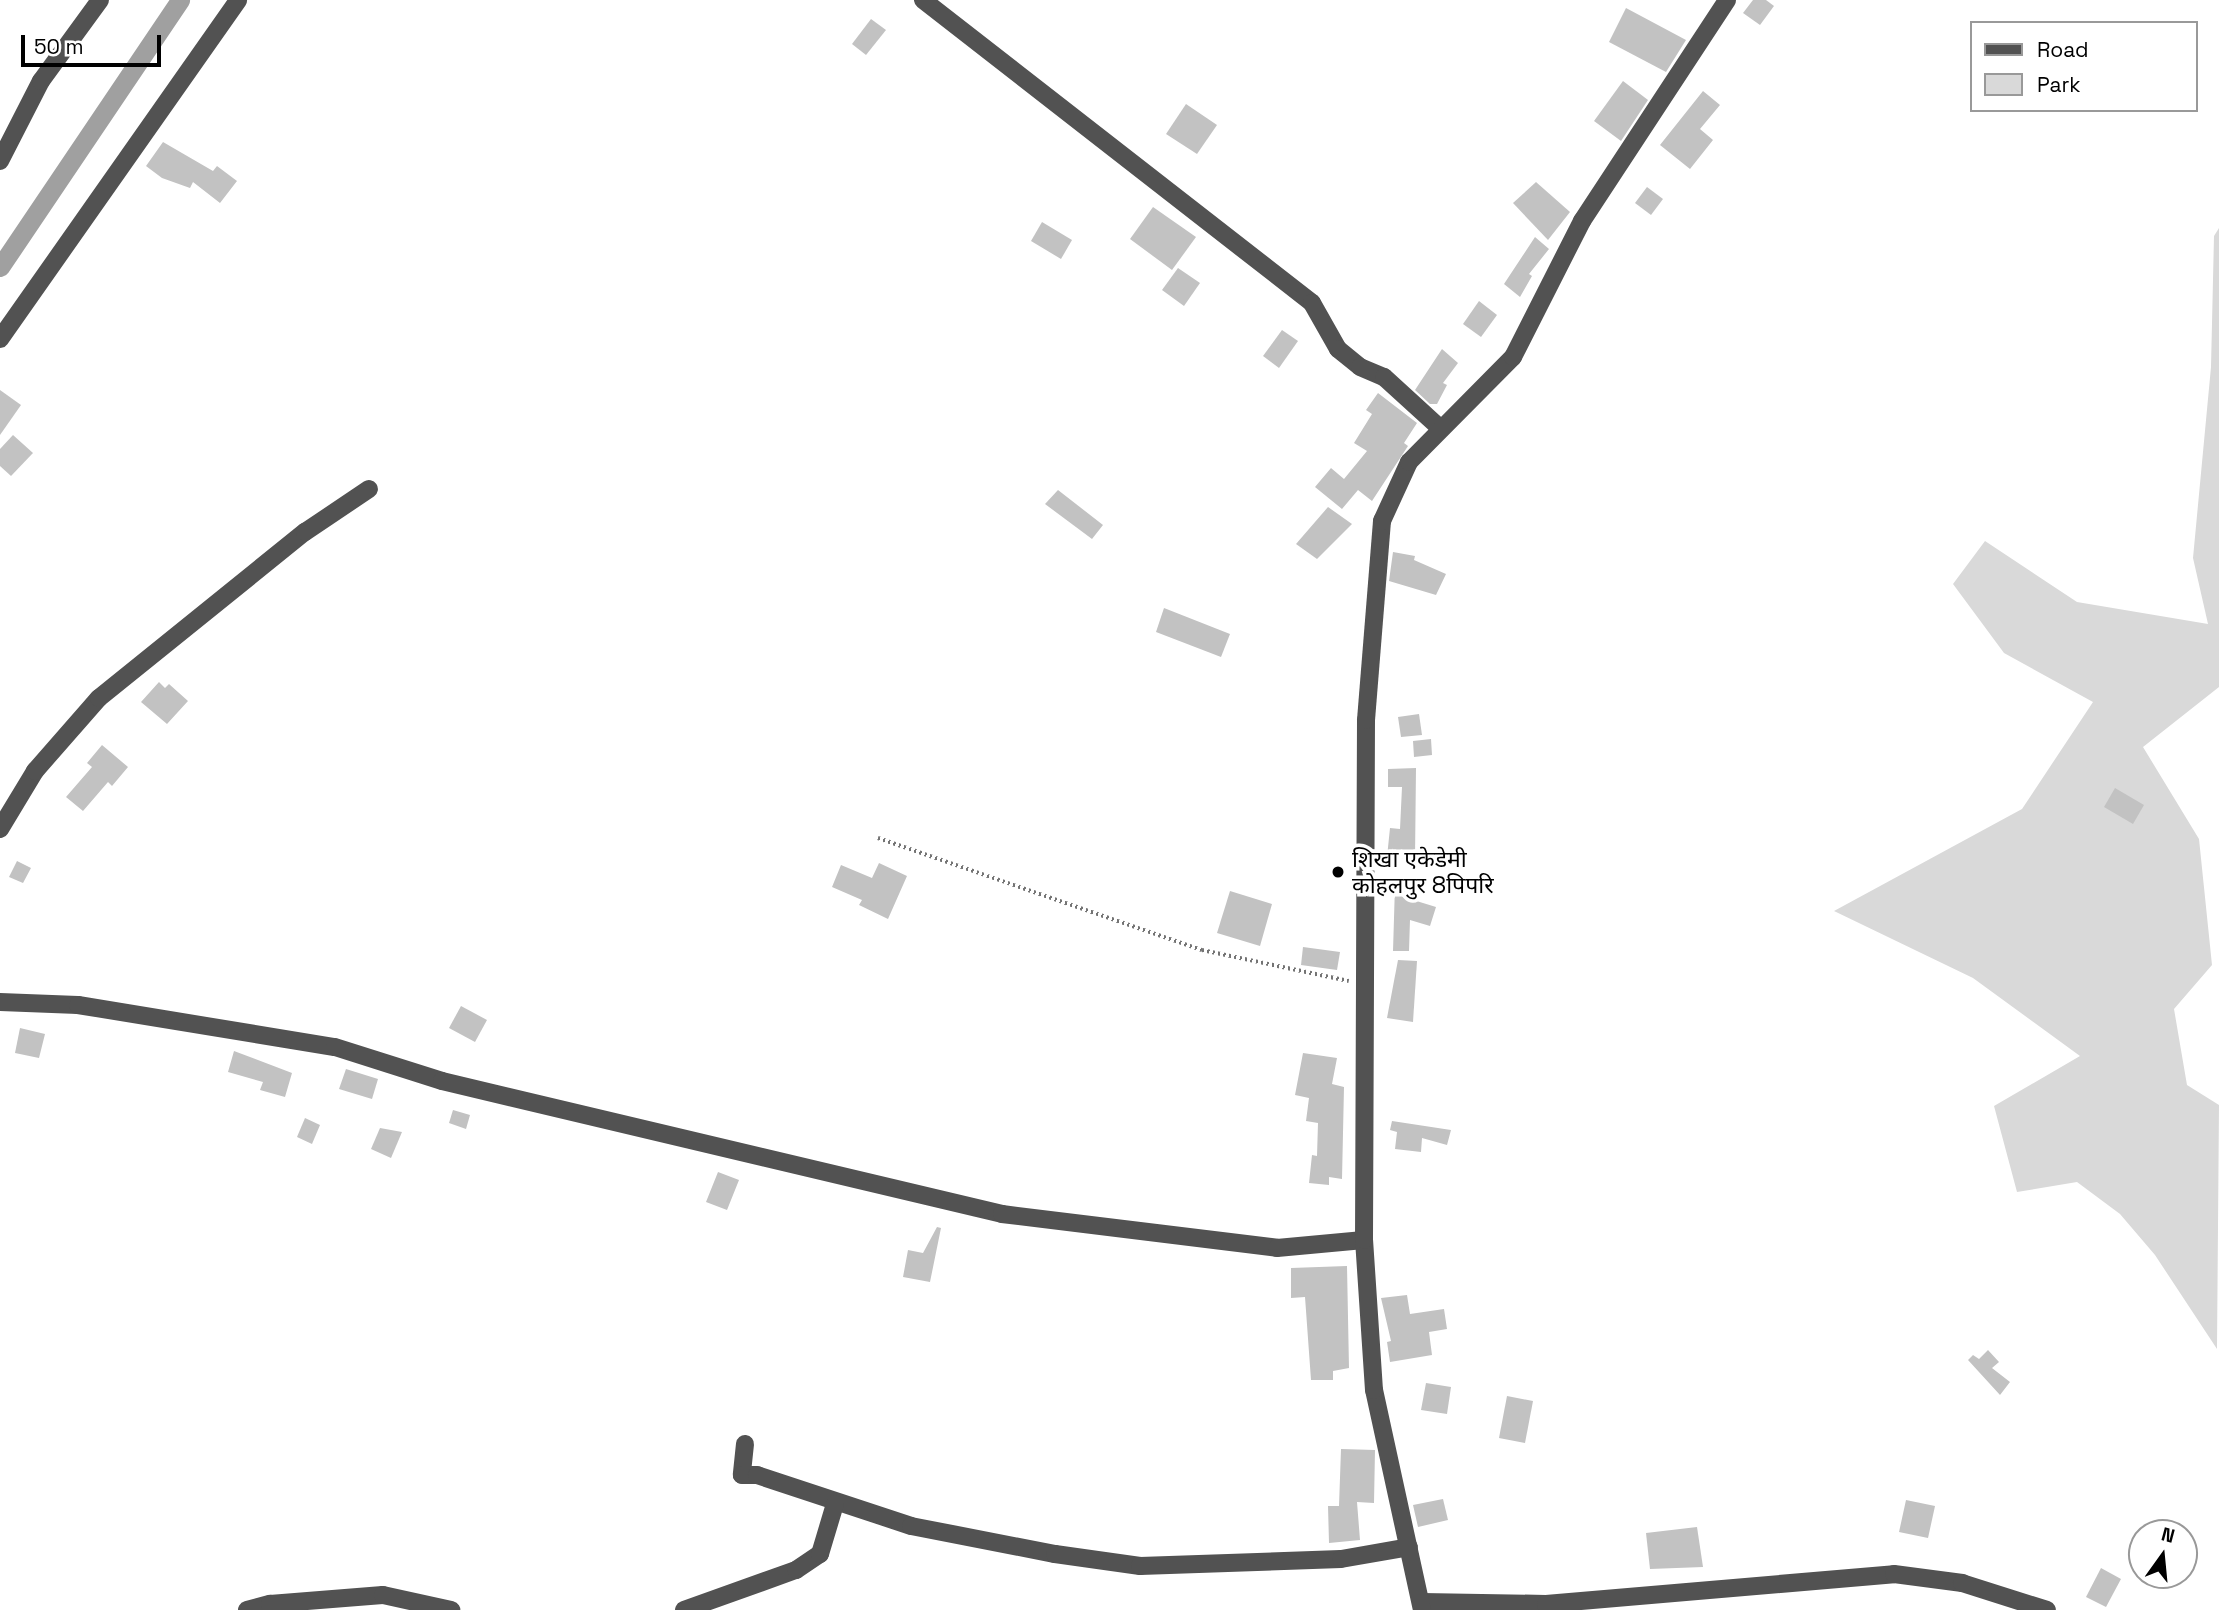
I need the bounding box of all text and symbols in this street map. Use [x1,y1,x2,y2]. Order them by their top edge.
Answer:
scale bar [24,21,164,65]
legend [1970,21,2198,112]
text: 50 m [34,33,84,60]
text: Road [2037,36,2089,63]
text: Park [2037,71,2081,98]
place label: शिखा एकेडेमी कोहलपुर 8पिपरि [1352,845,1494,899]
marker: शिखा एकेडेमी कोहलपुर 8पिपरि [1330,864,1346,880]
north arrow [2128,1519,2198,1589]
text: N [2159,1521,2177,1549]

